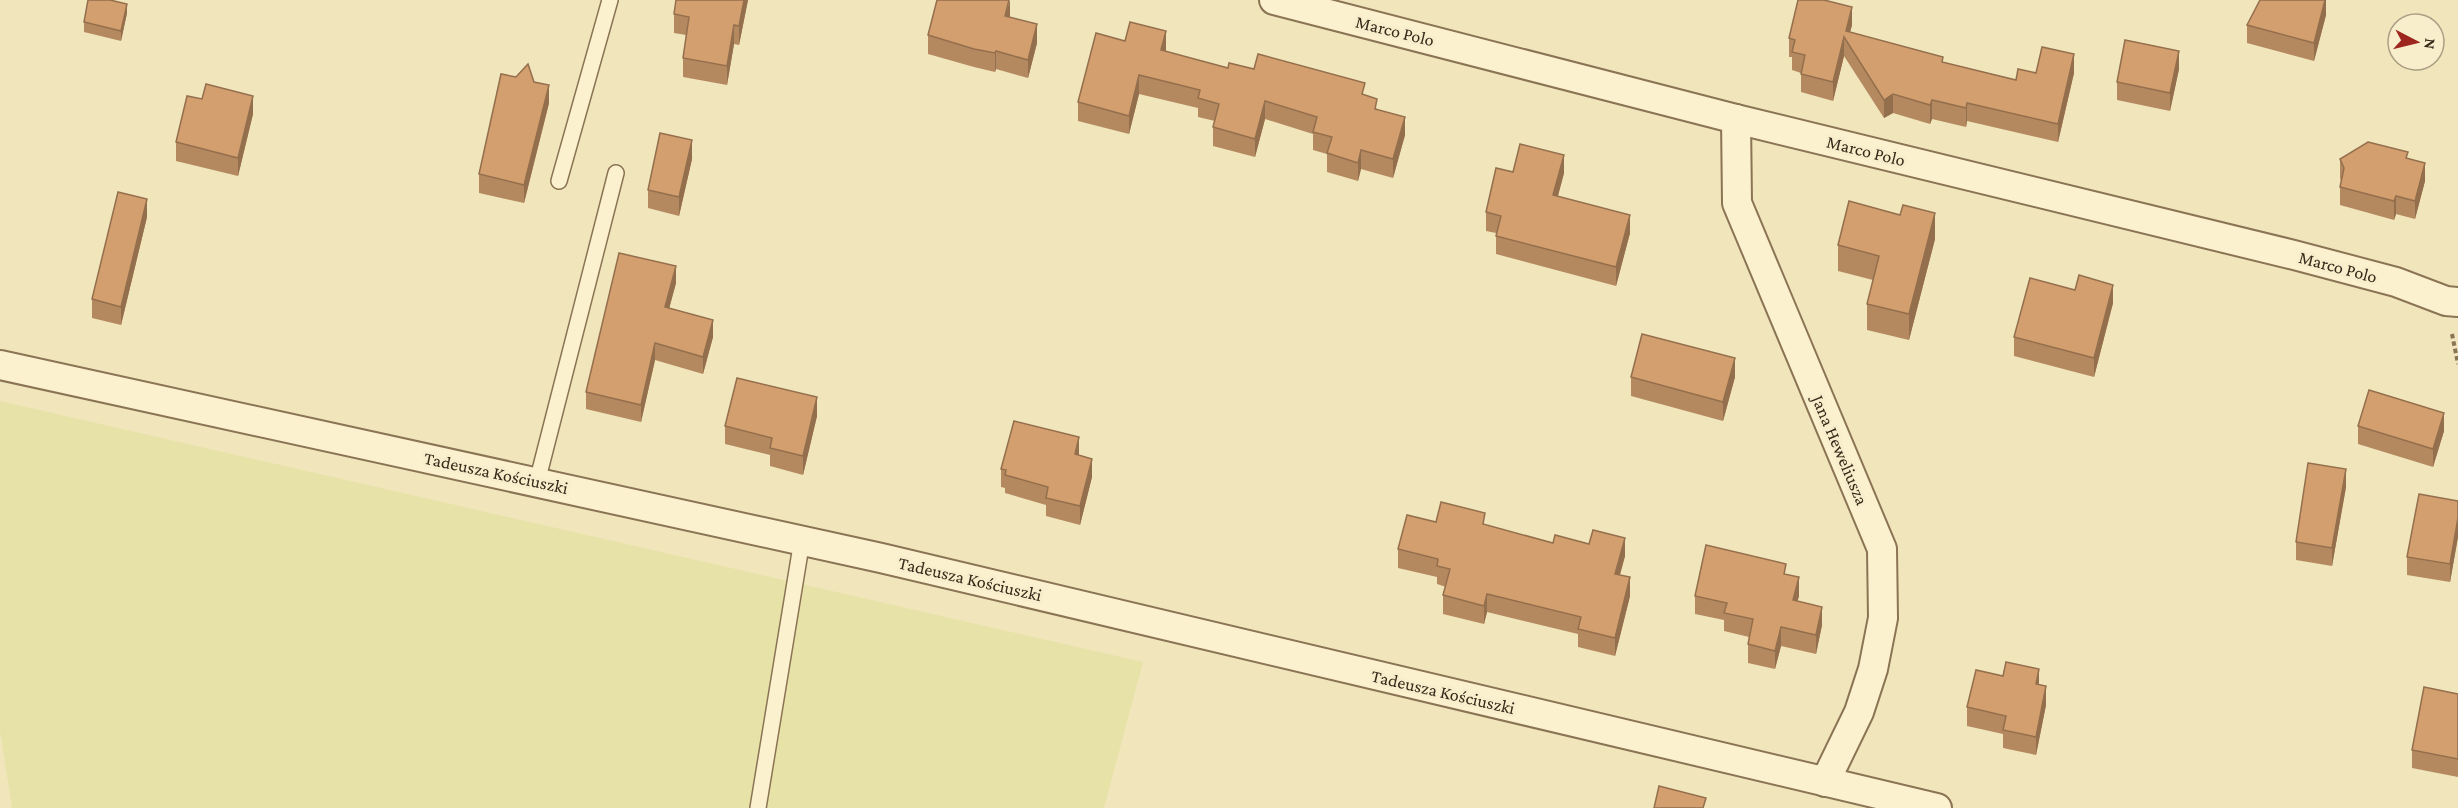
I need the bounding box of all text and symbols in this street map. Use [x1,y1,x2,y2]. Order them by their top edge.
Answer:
street label: Marco Polo [1354,12,1436,50]
north arrow [2386,12,2446,72]
text: N [2421,37,2439,50]
street label: Marco Polo [1825,132,1907,170]
street label: Marco Polo [2297,247,2379,287]
street label: Jana Heweliusza [1807,390,1872,508]
street label: Tadeusza Kościuszki [422,448,570,498]
street label: Tadeusza Kościuszki [896,553,1044,605]
street label: Tadeusza Kościuszki [1369,666,1517,718]

